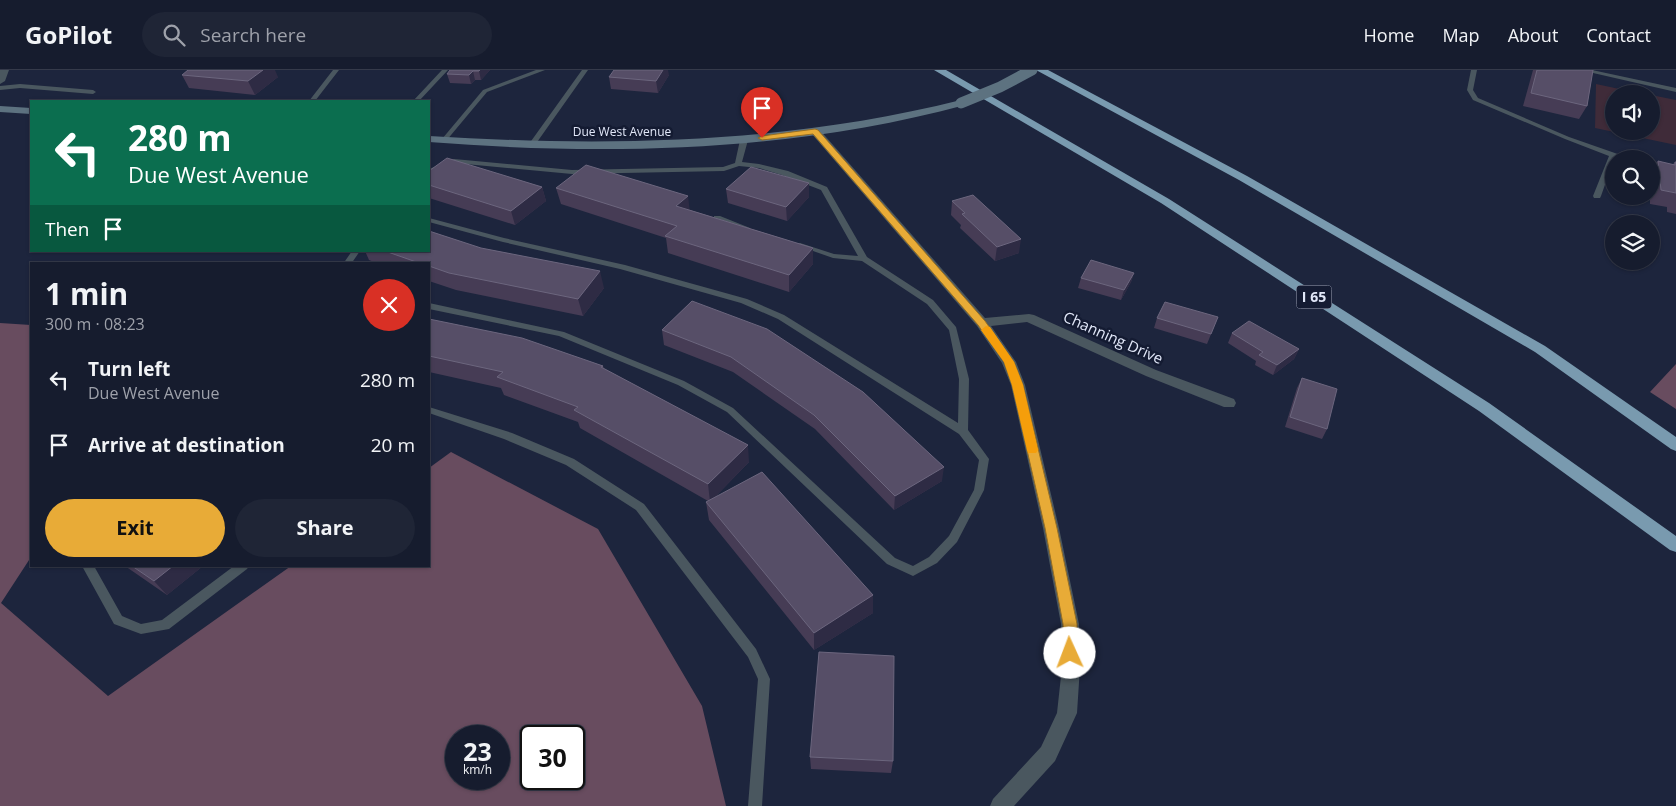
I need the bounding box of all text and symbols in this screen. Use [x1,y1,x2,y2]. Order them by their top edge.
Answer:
search box [142,12,492,57]
text: GoPilot [25,18,112,51]
icon: search [160,21,188,49]
text: Search here [200,22,306,48]
text: Home [1364,23,1414,47]
text: Map [1442,23,1480,47]
text: About [1508,23,1558,47]
text: Contact [1586,23,1651,47]
map controls [1605,85,1660,270]
button: sound [1605,85,1660,140]
pin [741,87,783,138]
icon: arrive [748,94,776,122]
text: 280 m [128,114,232,161]
icon: left [45,120,110,185]
street label: Due West Avenue [573,123,672,140]
button: search [1605,150,1660,205]
text: Due West Avenue [128,159,309,189]
icon: arrive [99,215,127,243]
button: layers [1605,215,1660,270]
text: Then [45,216,89,242]
text: 1 min [45,273,128,314]
button: close [363,279,415,331]
road number: I 65 [1296,286,1332,308]
street label: Channing Drive [1060,306,1166,368]
text: 300 m · 08:23 [45,313,145,335]
text: Turn left [88,356,170,382]
icon: left [45,366,73,394]
text: 280 m [360,367,415,393]
text: Due West Avenue [88,382,220,404]
icon: arrive [45,431,73,459]
text: Arrive at destination [88,432,285,458]
text: 20 m [371,432,415,458]
button: Exit [45,499,225,557]
button: Share [235,499,415,557]
position arrow [1043,626,1095,678]
speed limit sign: 30 [520,725,585,790]
text: 23 [463,734,492,768]
text: km/h [463,761,492,778]

